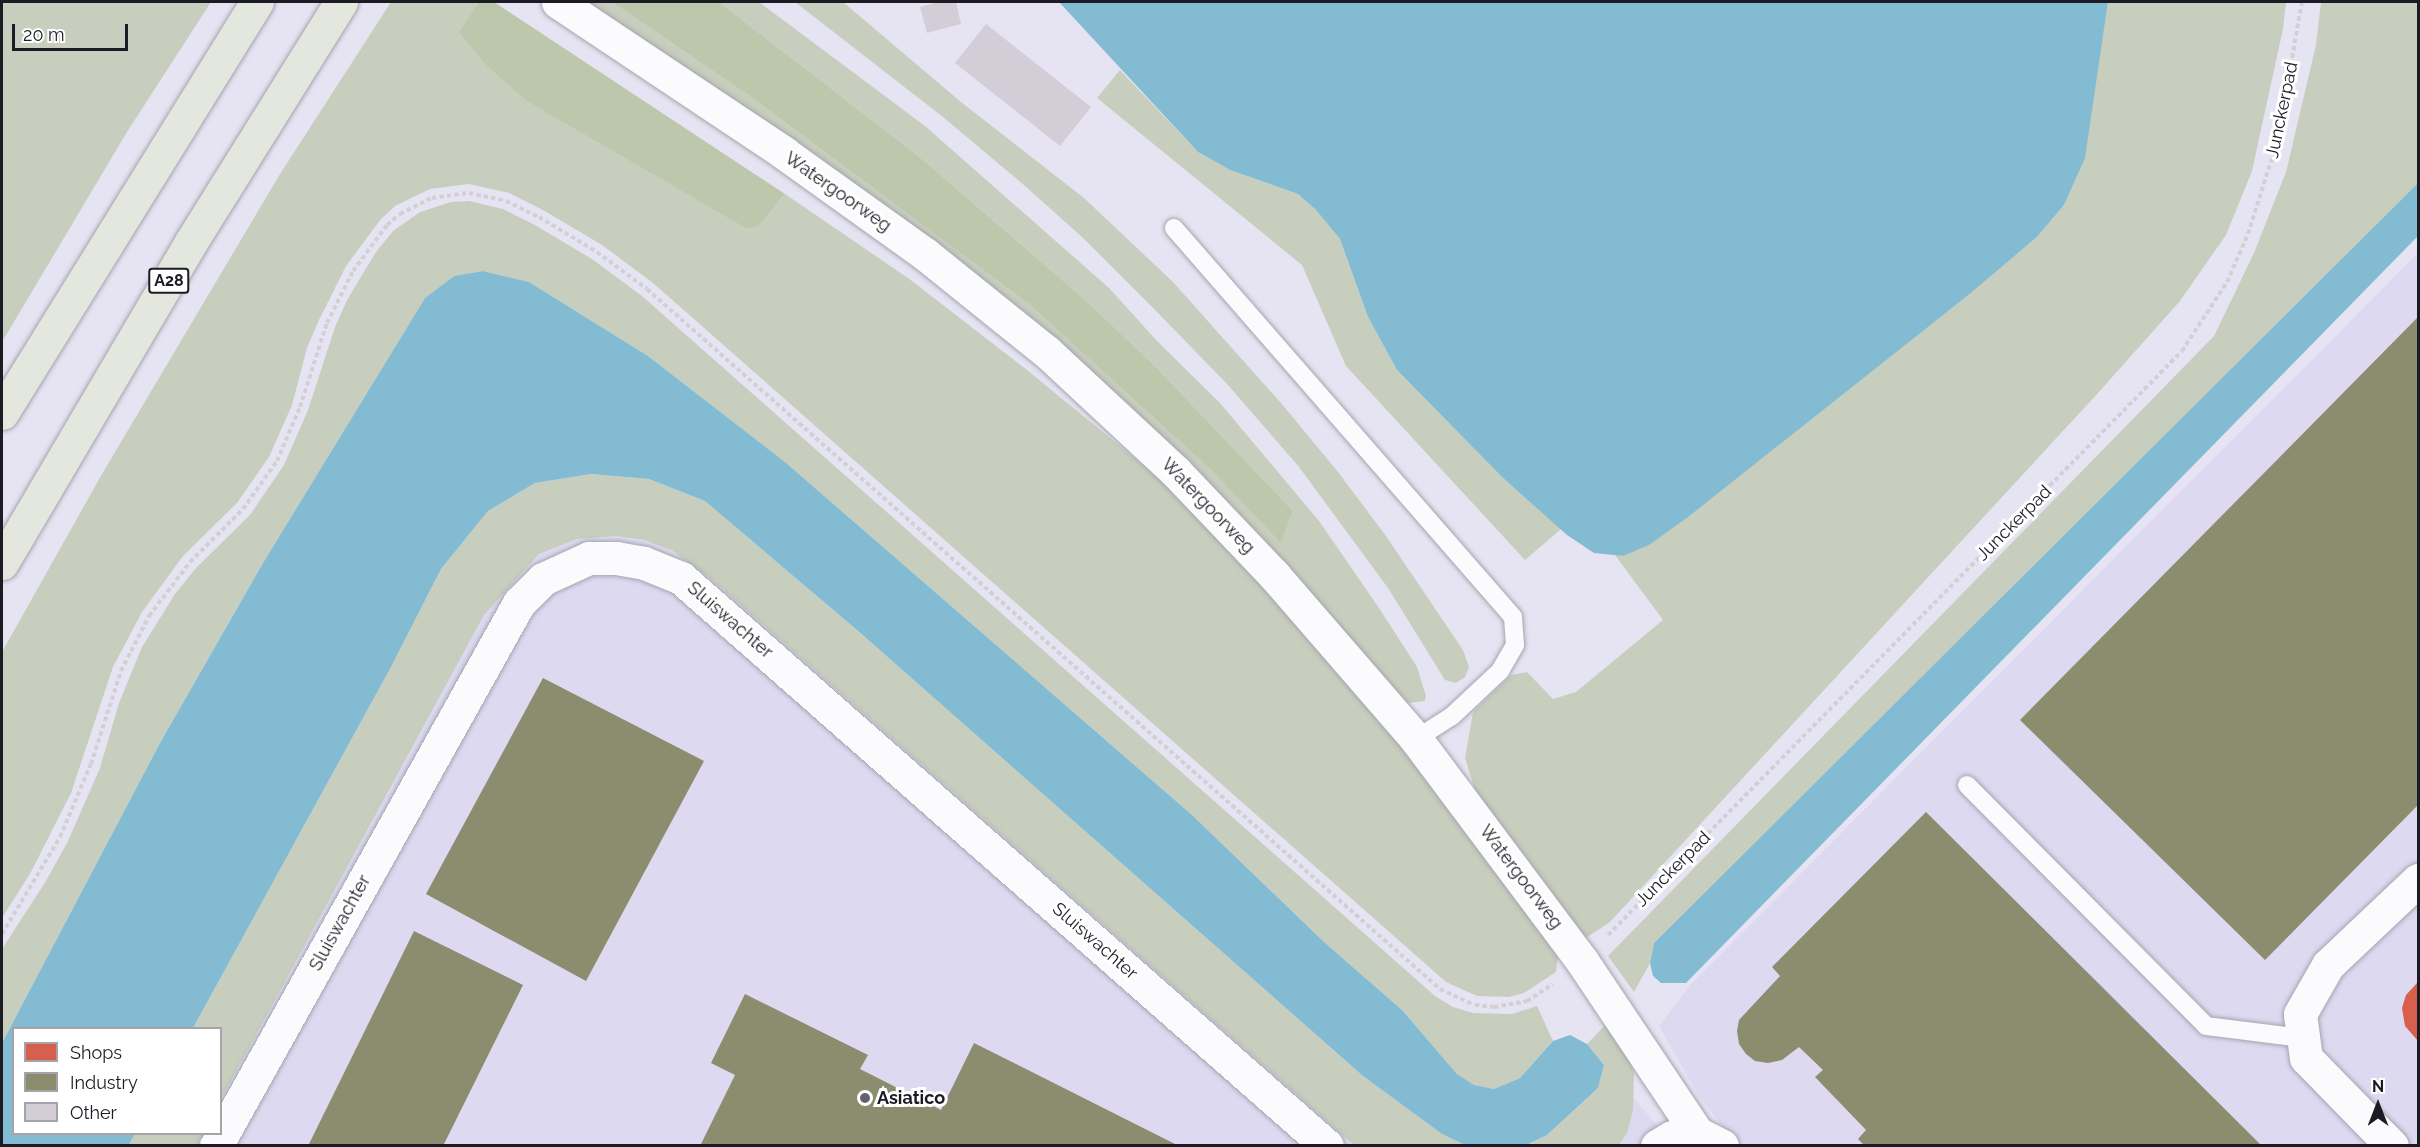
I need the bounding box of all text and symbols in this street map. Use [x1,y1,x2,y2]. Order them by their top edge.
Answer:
scale bar [15,12,130,50]
text: 20 m [23,24,65,45]
street label: Junckerpad [2261,60,2303,160]
street label: Watergoorweg [781,147,895,237]
road number: A28 [148,268,190,294]
street label: Watergoorweg [1157,454,1259,558]
street label: Junckerpad [1972,481,2056,565]
street label: Sluiswachter [683,577,777,663]
street label: Watergoorweg [1475,821,1567,933]
street label: Junckerpad [1631,827,1715,911]
street label: Sluiswachter [305,871,375,975]
street label: Sluiswachter [1048,898,1142,984]
legend [12,1027,222,1135]
text: Shops [70,1042,122,1063]
text: Industry [70,1072,138,1093]
north arrow [2348,1075,2408,1135]
text: N [2372,1077,2384,1096]
place label: Asiatico [877,1087,945,1109]
marker: Asiatico [858,1091,872,1105]
text: Other [70,1102,117,1123]

